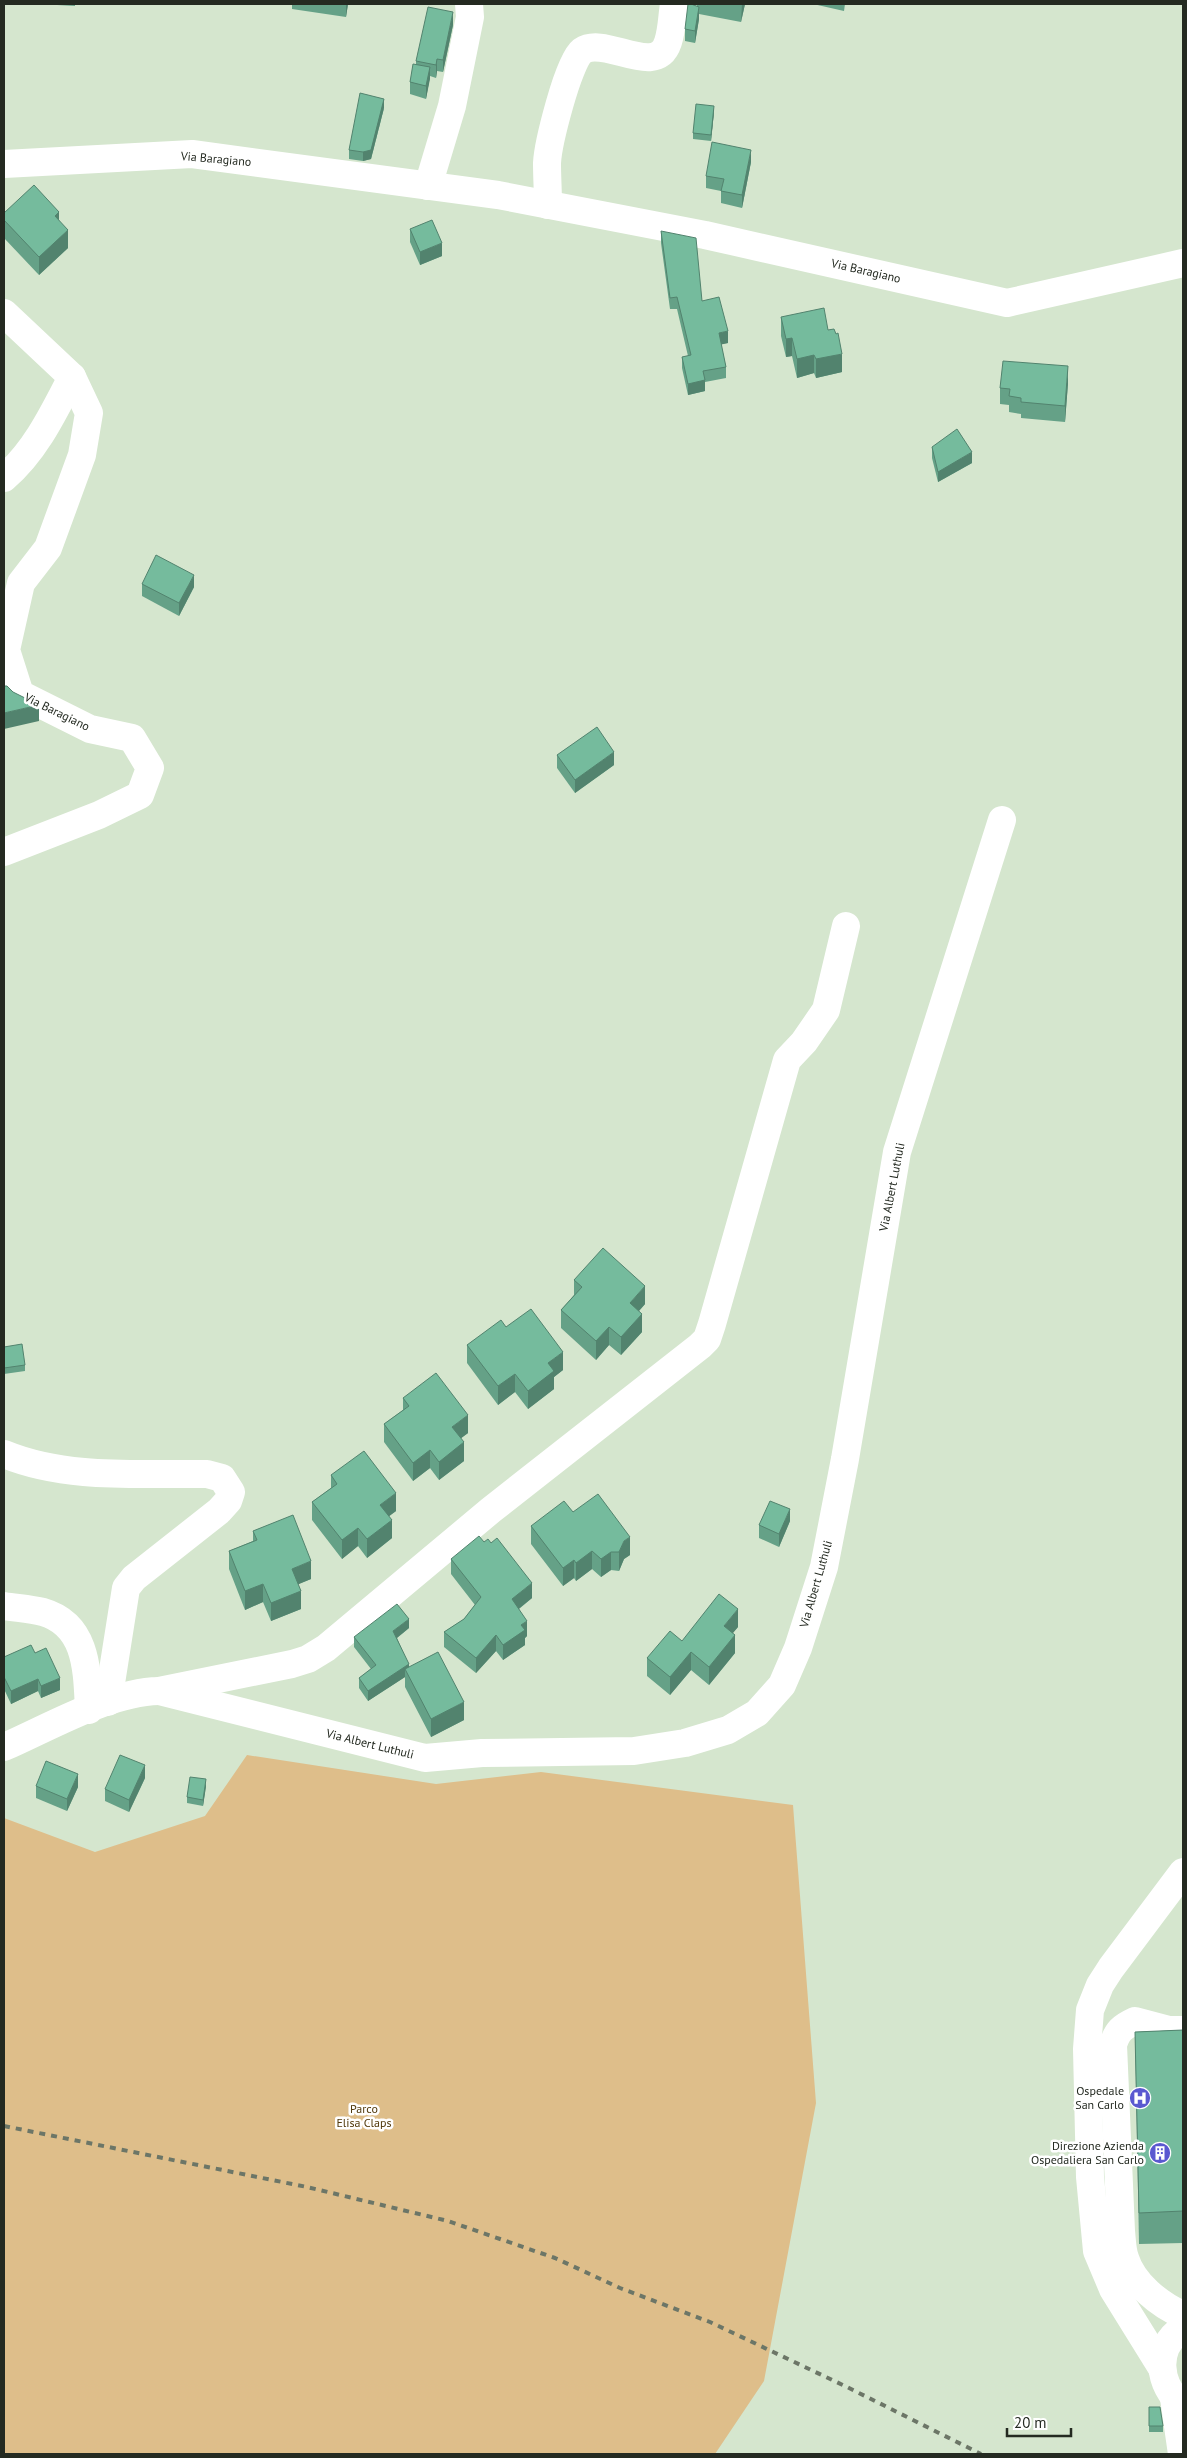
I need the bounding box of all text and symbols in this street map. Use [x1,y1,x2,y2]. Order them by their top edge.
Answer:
street label: Via Baragiano [179,148,252,169]
street label: Via Baragiano [829,255,902,286]
street label: Via Baragiano [21,689,92,734]
street label: Via Albert Luthuli [875,1141,907,1233]
street label: Via Albert Luthuli [796,1539,835,1630]
street label: Via Albert Luthuli [324,1725,416,1762]
place label: Ospedale San Carlo [1075,2083,1124,2112]
hospital icon: Ospedale San Carlo [1128,2086,1152,2110]
park label: Parco Elisa Claps [336,2101,392,2130]
place label: Direzione Azienda Ospedaliera San Carlo [1031,2138,1144,2167]
building icon: Direzione Azienda Ospedaliera San Carlo [1148,2141,1172,2165]
scale bar [1007,2406,1071,2438]
text: 20 m [1014,2413,1047,2432]

